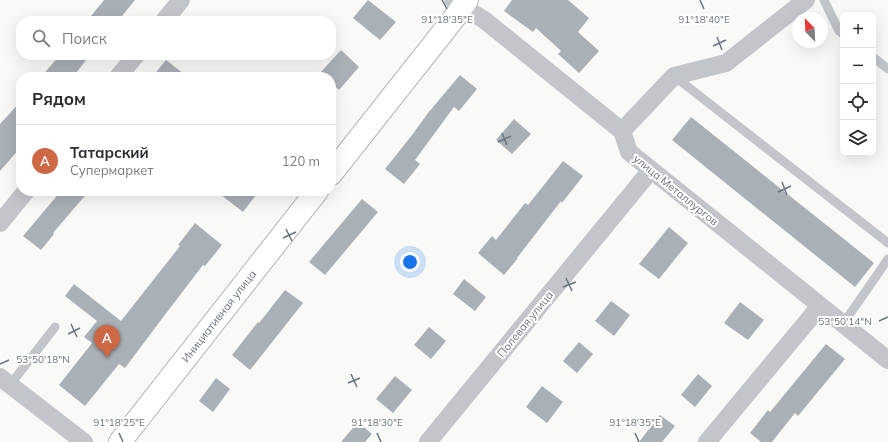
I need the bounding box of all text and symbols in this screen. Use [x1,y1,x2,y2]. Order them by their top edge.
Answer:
north arrow [792,12,828,48]
map controls [840,12,876,156]
button: + [840,12,876,48]
text: 91°18'35"E [421,13,473,26]
text: 91°18'40"E [678,13,730,26]
search box [16,16,336,60]
icon: search [30,27,52,49]
text: Поиск [62,29,107,48]
button: − [840,48,876,84]
button: locate [840,84,876,120]
text: Рядом [32,88,86,109]
button: layers [840,120,876,156]
text: Татарский [70,143,149,162]
street label: улица Металлургов [631,151,721,229]
text: A [40,153,50,169]
text: 120 m [282,153,320,169]
text: Супермаркет [70,162,153,178]
your location [400,252,420,272]
street label: Инициативная улица [178,267,259,365]
street label: Полевая улица [494,288,556,360]
text: 53°50'14"N [818,315,872,328]
pin: A [94,325,120,358]
text: 53°50'18"N [16,353,70,366]
text: 91°18'25"E [93,416,145,429]
text: 91°18'30"E [351,416,403,429]
text: 91°18'35"E [609,416,661,429]

